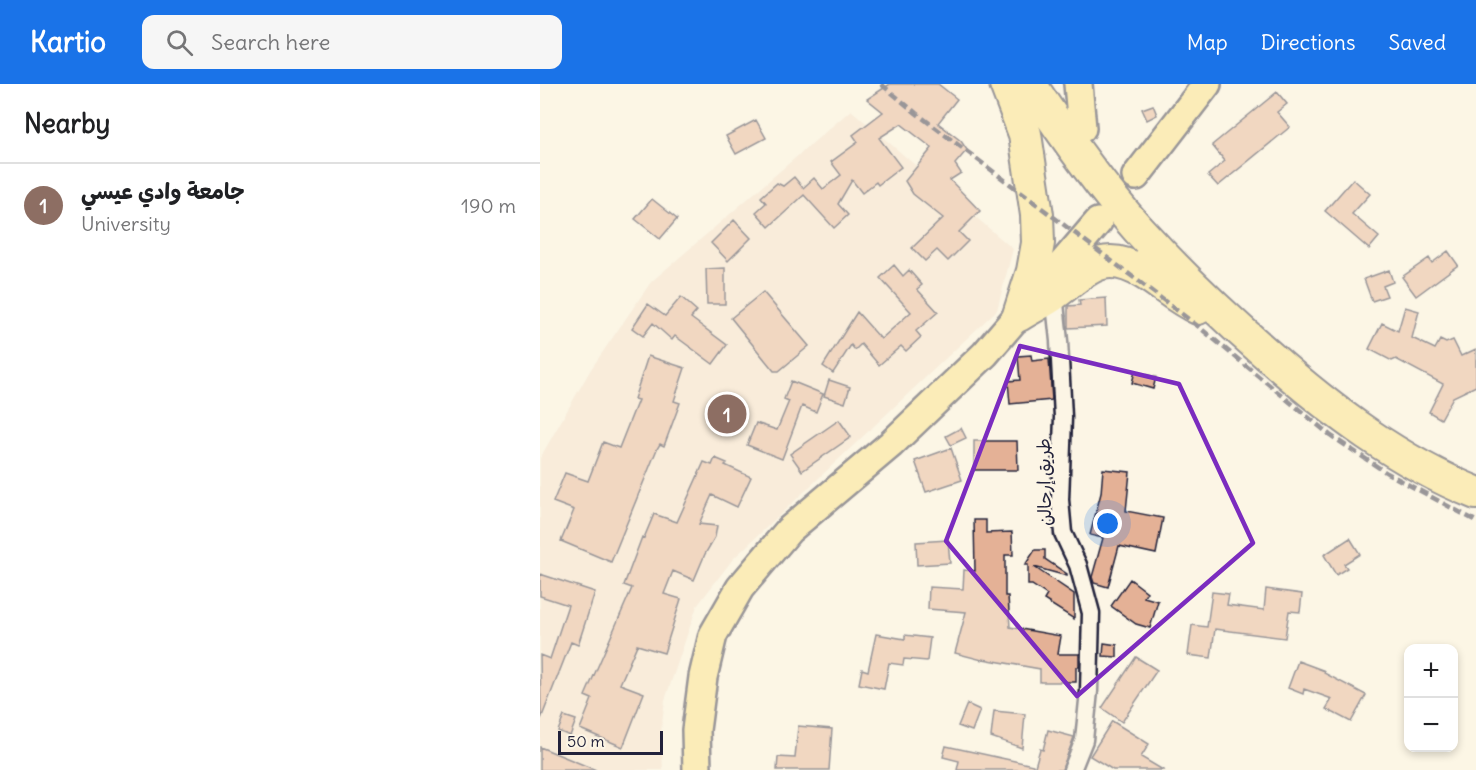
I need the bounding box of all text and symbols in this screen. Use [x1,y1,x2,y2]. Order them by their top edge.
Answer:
search box [142,15,562,69]
text: Kartio [30,24,106,60]
icon: search [163,26,196,59]
text: Search here [211,28,330,56]
text: Map [1187,29,1228,56]
text: Directions [1261,29,1355,56]
text: Saved [1388,29,1446,56]
text: Nearby [24,107,110,140]
text: جامعة وادي عيسي [81,177,245,205]
text: 1 [40,193,47,218]
text: 190 m [461,193,516,218]
text: University [81,211,171,236]
pin: 1 [708,392,747,436]
street label: طريق إرحالن [1032,438,1056,526]
your location [1093,509,1122,538]
map controls [1404,644,1458,752]
button: + [1404,644,1458,698]
button: − [1404,698,1458,752]
scale bar [558,728,663,756]
text: 50 m [567,731,605,751]

